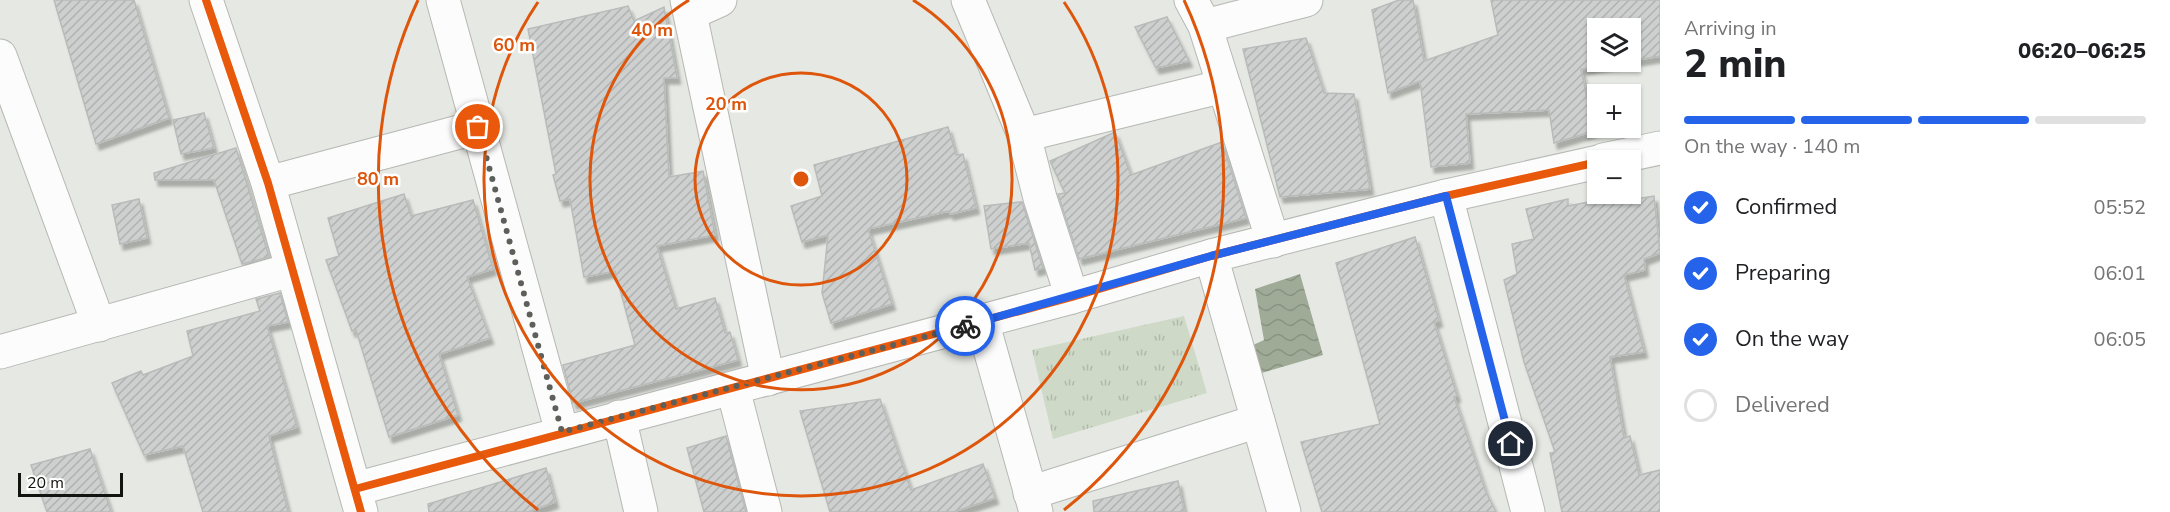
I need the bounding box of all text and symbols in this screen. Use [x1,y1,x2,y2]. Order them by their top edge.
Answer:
text: Arriving in [1684,15,1777,42]
text: 40 m [631,18,673,42]
map controls [1587,18,1641,204]
button: layers [1587,18,1641,72]
text: 60 m [493,33,535,57]
text: 06:20–06:25 [2018,36,2146,66]
text: 2 min [1684,38,1787,91]
button: + [1587,84,1641,138]
text: 20 m [705,92,747,116]
pin [452,101,503,152]
icon: bag [461,110,494,143]
text: On the way · 140 m [1684,133,1860,160]
button: − [1587,150,1641,204]
text: 80 m [357,167,399,191]
centre of rings [791,169,811,189]
icon: check [1684,191,1717,224]
text: Confirmed [1735,192,1837,222]
text: 05:52 [2093,194,2146,221]
icon: check [1684,257,1717,290]
text: Preparing [1735,258,1831,288]
text: 06:01 [2093,260,2146,287]
courier [935,296,995,356]
icon: bike [949,310,982,343]
icon: check [1684,323,1717,356]
text: On the way [1735,324,1849,354]
text: 06:05 [2093,326,2146,353]
text: Delivered [1735,390,1830,420]
pin [1485,418,1536,469]
icon: home [1494,427,1527,460]
scale bar [18,470,123,498]
text: 20 m [27,472,64,494]

